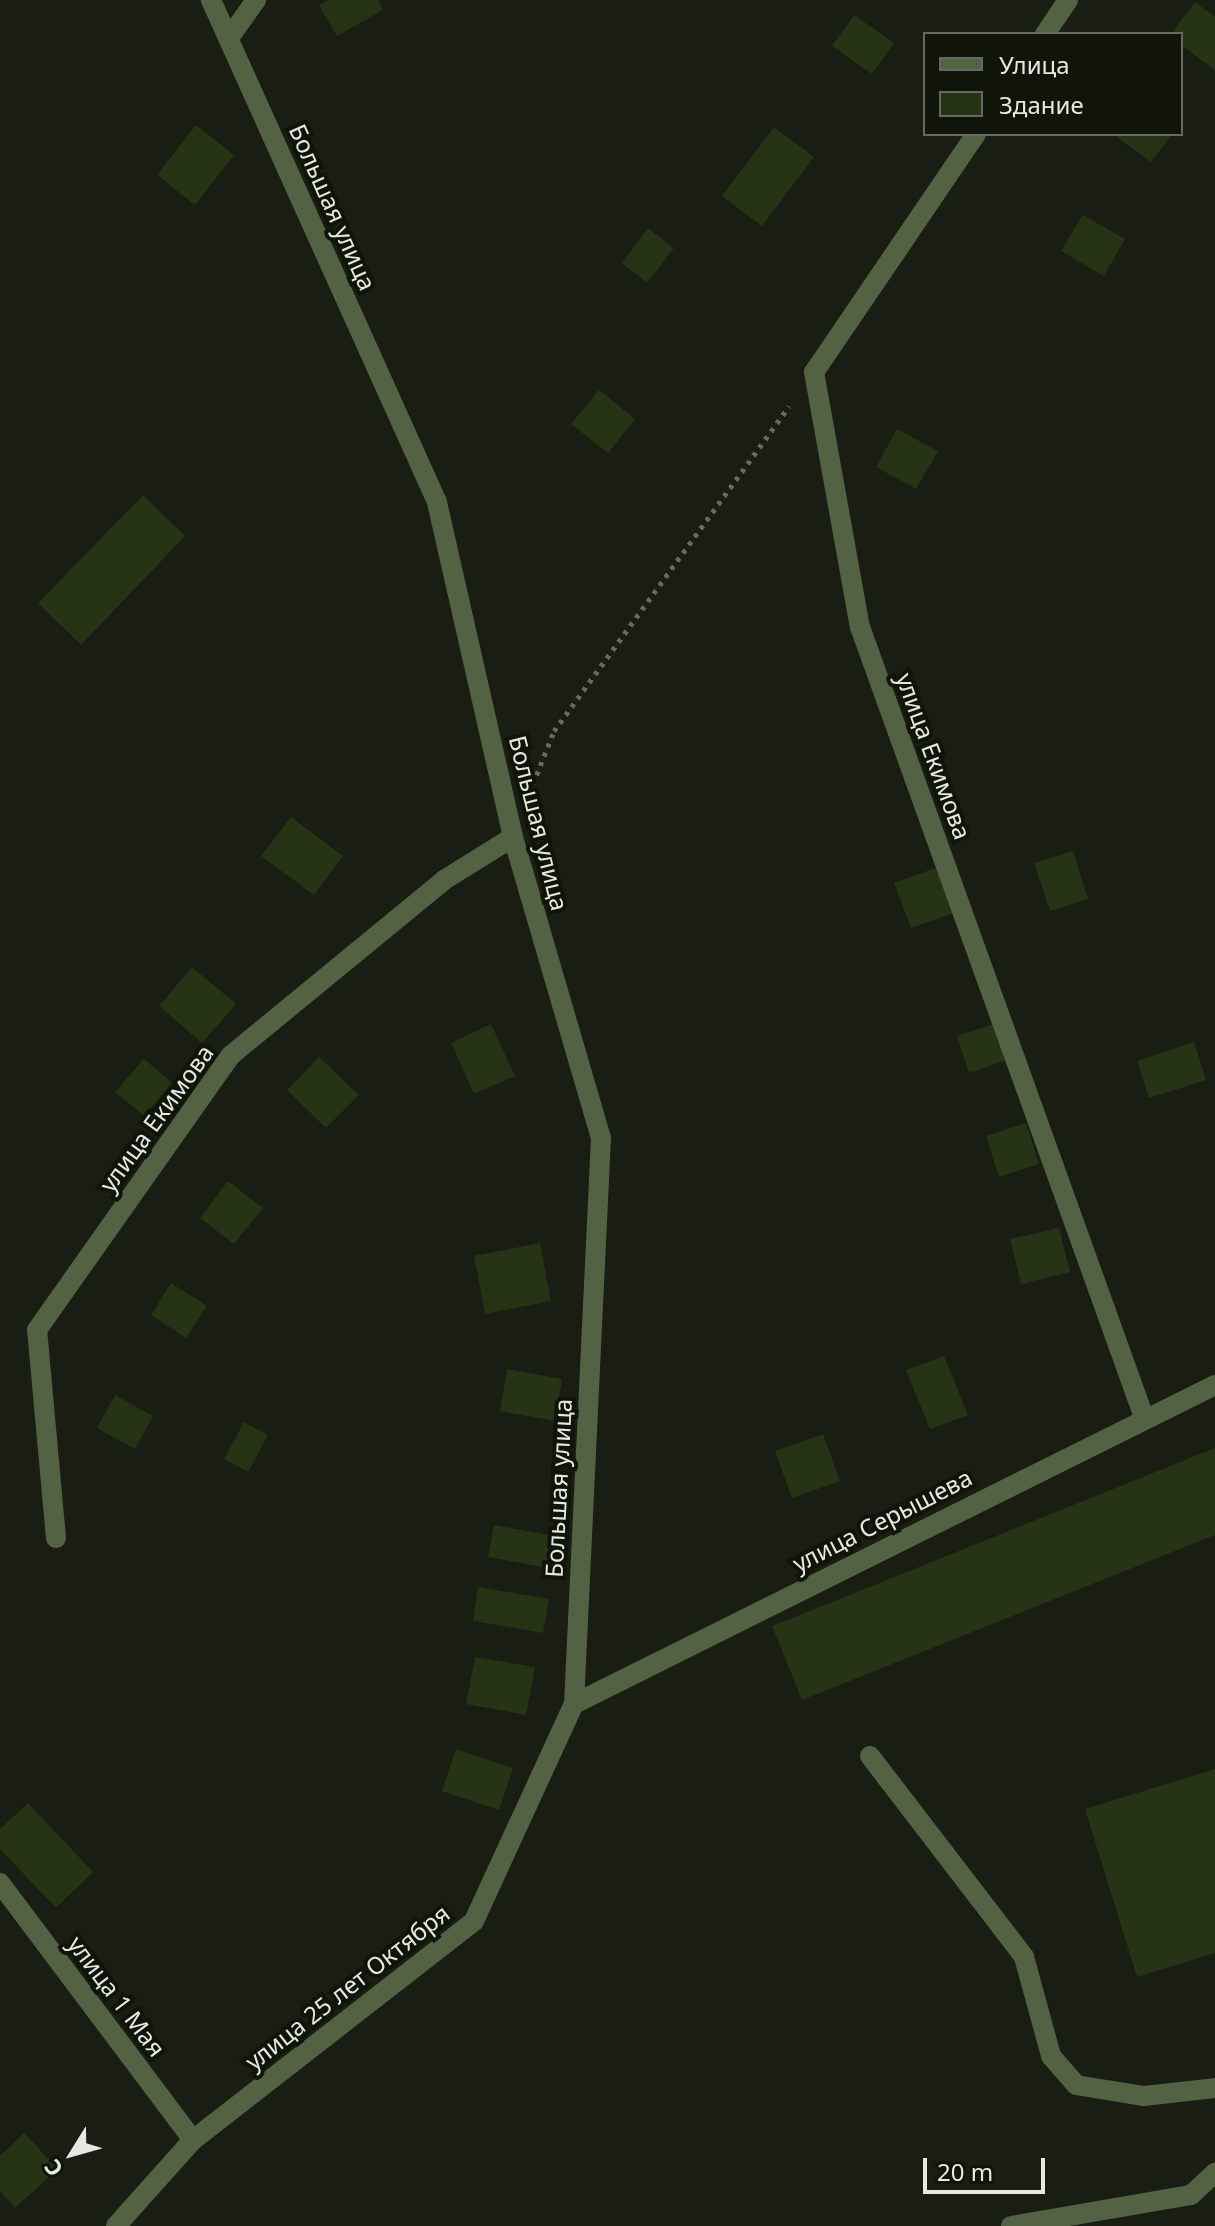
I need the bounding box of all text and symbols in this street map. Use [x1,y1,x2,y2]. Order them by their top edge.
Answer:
legend [923,32,1183,136]
text: Улица [999,48,1070,81]
text: Здание [999,88,1084,121]
street label: Большая улица [283,119,383,295]
street label: улица Екимова [891,669,977,843]
street label: Большая улица [503,733,575,913]
street label: улица Екимова [93,1039,219,1197]
street label: Большая улица [539,1398,577,1578]
street label: улица Серышева [788,1462,976,1578]
street label: улица 25 лет Октября [239,1898,455,2076]
street label: улица 1 Мая [62,1930,172,2062]
north arrow [32,2114,112,2194]
scale bar [927,2142,1049,2192]
text: С [37,2154,69,2183]
text: 20 m [937,2155,993,2188]

